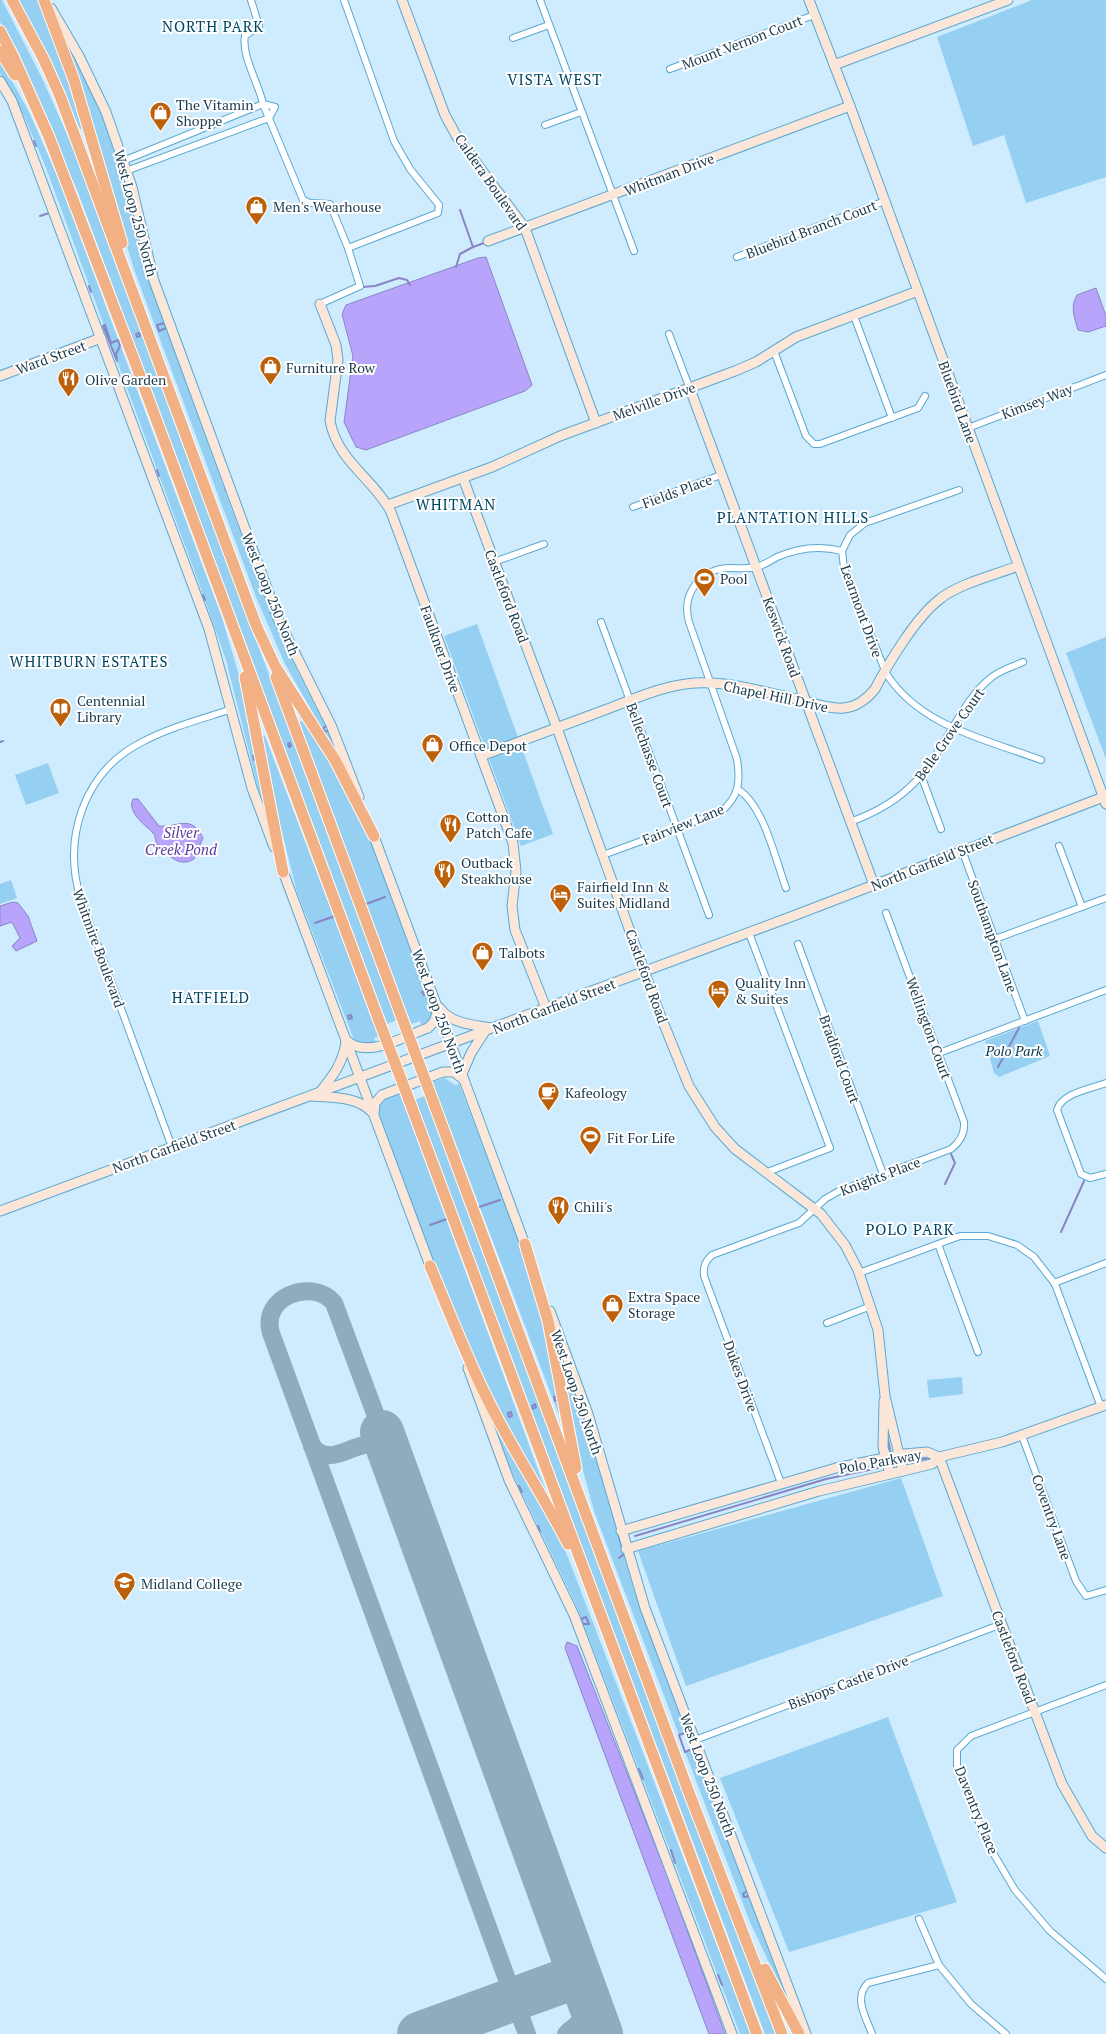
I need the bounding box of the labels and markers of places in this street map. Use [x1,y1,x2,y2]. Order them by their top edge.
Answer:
place label: The Vitamin Shoppe [176,95,254,130]
shop icon: The Vitamin Shoppe [148,100,172,131]
shop icon: Men's Wearhouse [245,194,269,225]
place label: Men's Wearhouse [273,197,381,216]
shop icon: Furniture Row [258,355,282,386]
place label: Furniture Row [286,358,376,377]
restaurant icon: Olive Garden [57,367,81,398]
place label: Olive Garden [85,370,167,389]
sports icon: Pool [692,566,716,597]
place label: Pool [720,569,748,588]
place label: Centennial Library [77,691,145,726]
library icon: Centennial Library [49,696,73,727]
shop icon: Office Depot [421,733,445,764]
place label: Office Depot [449,736,528,755]
place label: Cotton Patch Cafe [466,807,532,842]
restaurant icon: Cotton Patch Cafe [438,812,462,843]
place label: Outback Steakhouse [461,853,532,888]
restaurant icon: Outback Steakhouse [433,858,457,889]
place label: Fairfield Inn & Suites Midland [577,877,670,912]
hotel icon: Fairfield Inn & Suites Midland [549,882,573,913]
shop icon: Talbots [471,940,495,971]
place label: Talbots [499,943,545,962]
place label: Quality Inn & Suites [735,973,807,1008]
hotel icon: Quality Inn & Suites [707,978,731,1009]
cafe icon: Kafeology [537,1080,561,1111]
place label: Kafeology [565,1083,628,1102]
sports icon: Fit For Life [579,1125,603,1156]
place label: Fit For Life [607,1128,675,1147]
restaurant icon: Chili's [546,1194,570,1225]
place label: Chili's [574,1197,613,1216]
place label: Extra Space Storage [628,1287,700,1322]
shop icon: Extra Space Storage [600,1292,624,1323]
school or university icon: Midland College [113,1571,137,1602]
place label: Midland College [141,1574,242,1593]

